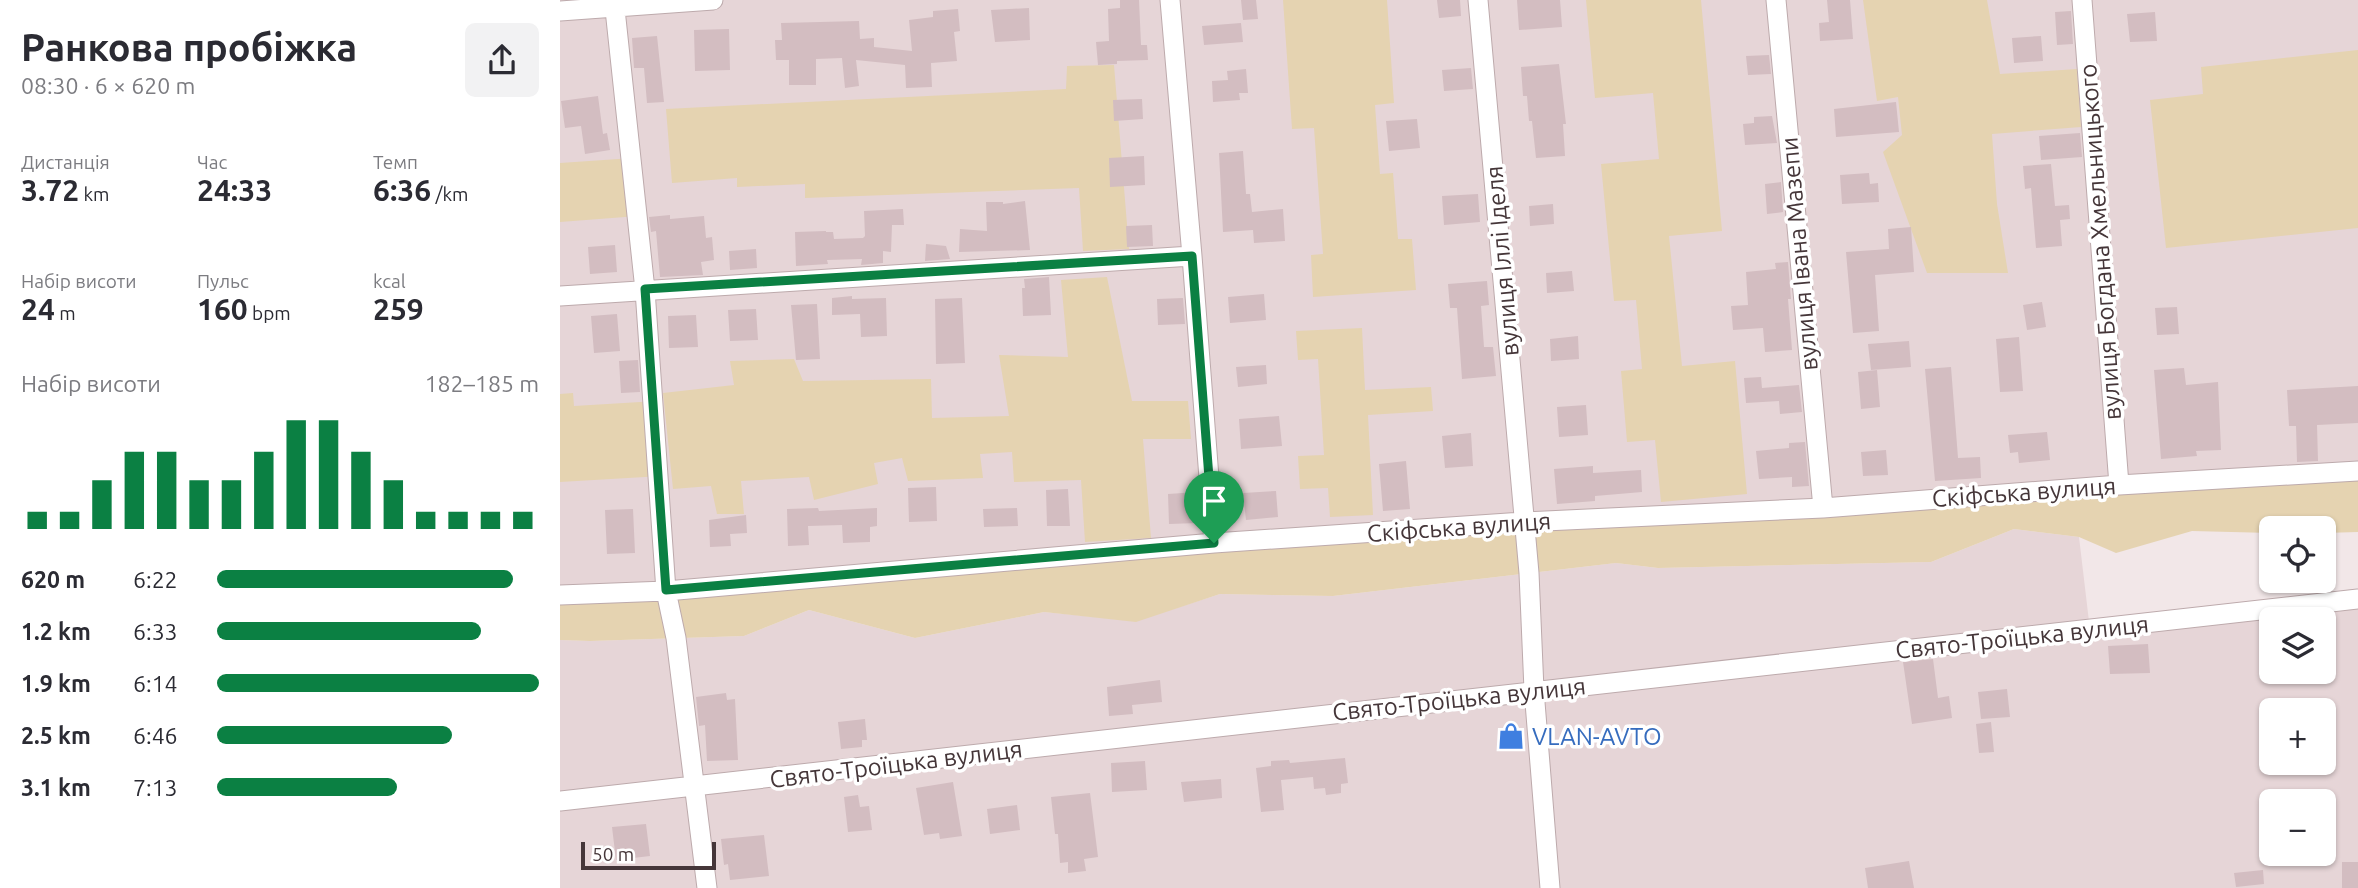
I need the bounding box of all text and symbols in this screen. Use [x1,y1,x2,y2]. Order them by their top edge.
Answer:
button: share [465,23,539,97]
text: Ранкова пробіжка [21,26,357,68]
street label: вулиця Богдана Хмельницького [2074,63,2126,421]
text: 08:30 · 6 × 620 m [21,73,195,98]
street label: вулиця Івана Мазепи [1775,136,1823,372]
text: Дистанція [21,151,110,173]
text: Час [197,151,227,173]
text: Темп [373,151,418,173]
street label: вулиця Іллі Іделя [1480,165,1524,357]
text: 3.72 [21,173,79,207]
text: 24:33 [197,173,272,207]
text: 6:36 [373,173,431,207]
text: km [79,183,109,205]
text: /km [431,183,469,205]
text: Набір висоти [21,270,137,292]
text: Пульс [197,270,249,292]
text: kcal [373,270,406,292]
text: 24 [21,292,55,326]
text: 160 [197,292,248,326]
text: 259 [373,292,424,326]
text: m [55,302,76,324]
text: bpm [248,302,291,324]
text: Набір висоти [21,371,161,396]
text: 182–185 m [425,371,539,396]
pin [1184,471,1244,543]
street label: Скіфська вулиця [1931,472,2117,512]
icon: arrive [1195,482,1233,520]
street label: Скіфська вулиця [1366,507,1552,547]
map controls [2259,516,2336,866]
button: locate [2259,516,2336,593]
text: 620 m [21,567,85,592]
text: 6:22 [133,567,178,592]
button: layers [2259,607,2336,684]
street label: Свято-Троїцька вулиця [1894,610,2150,664]
text: 1.2 km [21,619,91,644]
text: 6:33 [133,619,178,644]
text: 1.9 km [21,671,91,696]
text: 6:14 [133,671,178,696]
street label: Свято-Троїцька вулиця [1331,672,1587,726]
button: + [2259,698,2336,775]
shop icon: VLAN-AVTO [1496,721,1526,751]
text: 2.5 km [21,723,91,748]
text: 6:46 [133,723,178,748]
place label: VLAN-AVTO [1532,723,1662,750]
street label: Свято-Троїцька вулиця [768,735,1024,793]
text: 3.1 km [21,775,91,800]
text: 7:13 [133,775,178,800]
button: − [2259,789,2336,866]
scale bar [581,839,716,871]
text: 50 m [592,843,634,865]

